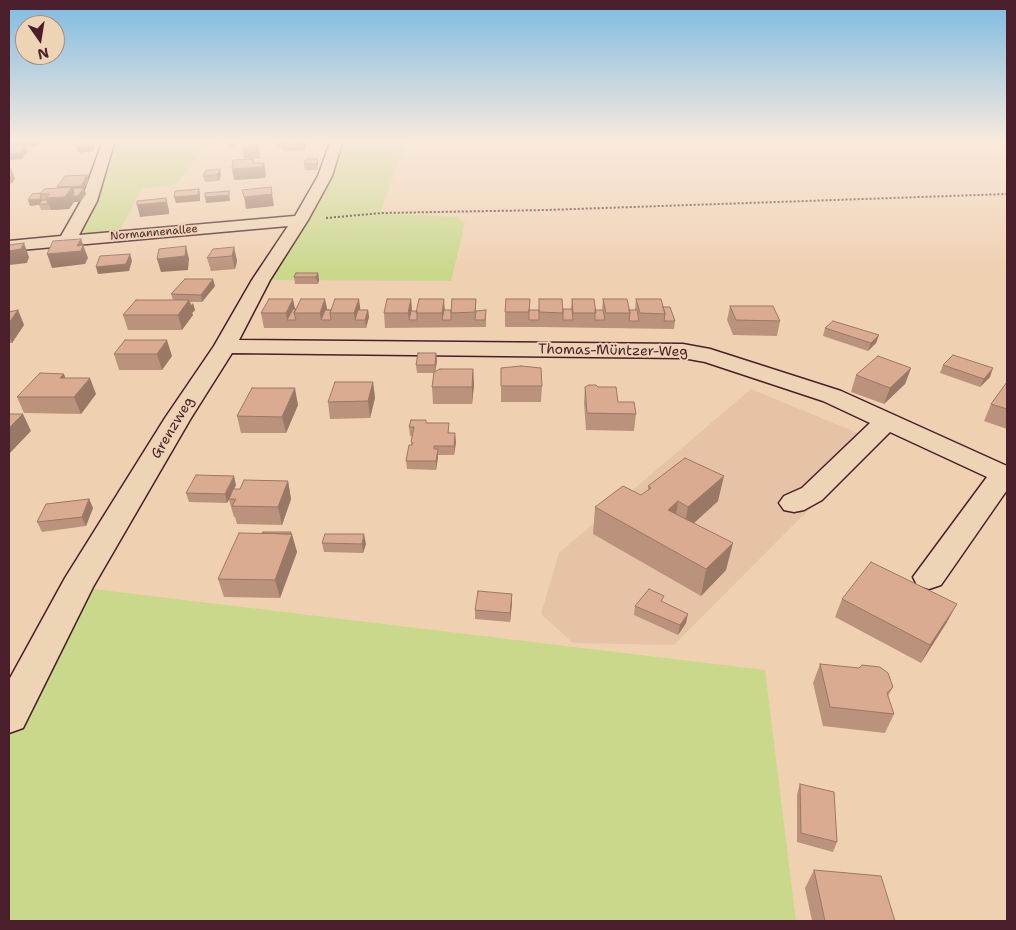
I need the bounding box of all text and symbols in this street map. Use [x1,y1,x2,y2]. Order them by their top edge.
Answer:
north arrow [15,15,65,65]
text: N [36,44,51,64]
street label: Normannenallee [110,223,198,243]
street label: Thomas-Müntzer-Weg [538,341,688,361]
street label: Grenzweg [148,394,198,462]

